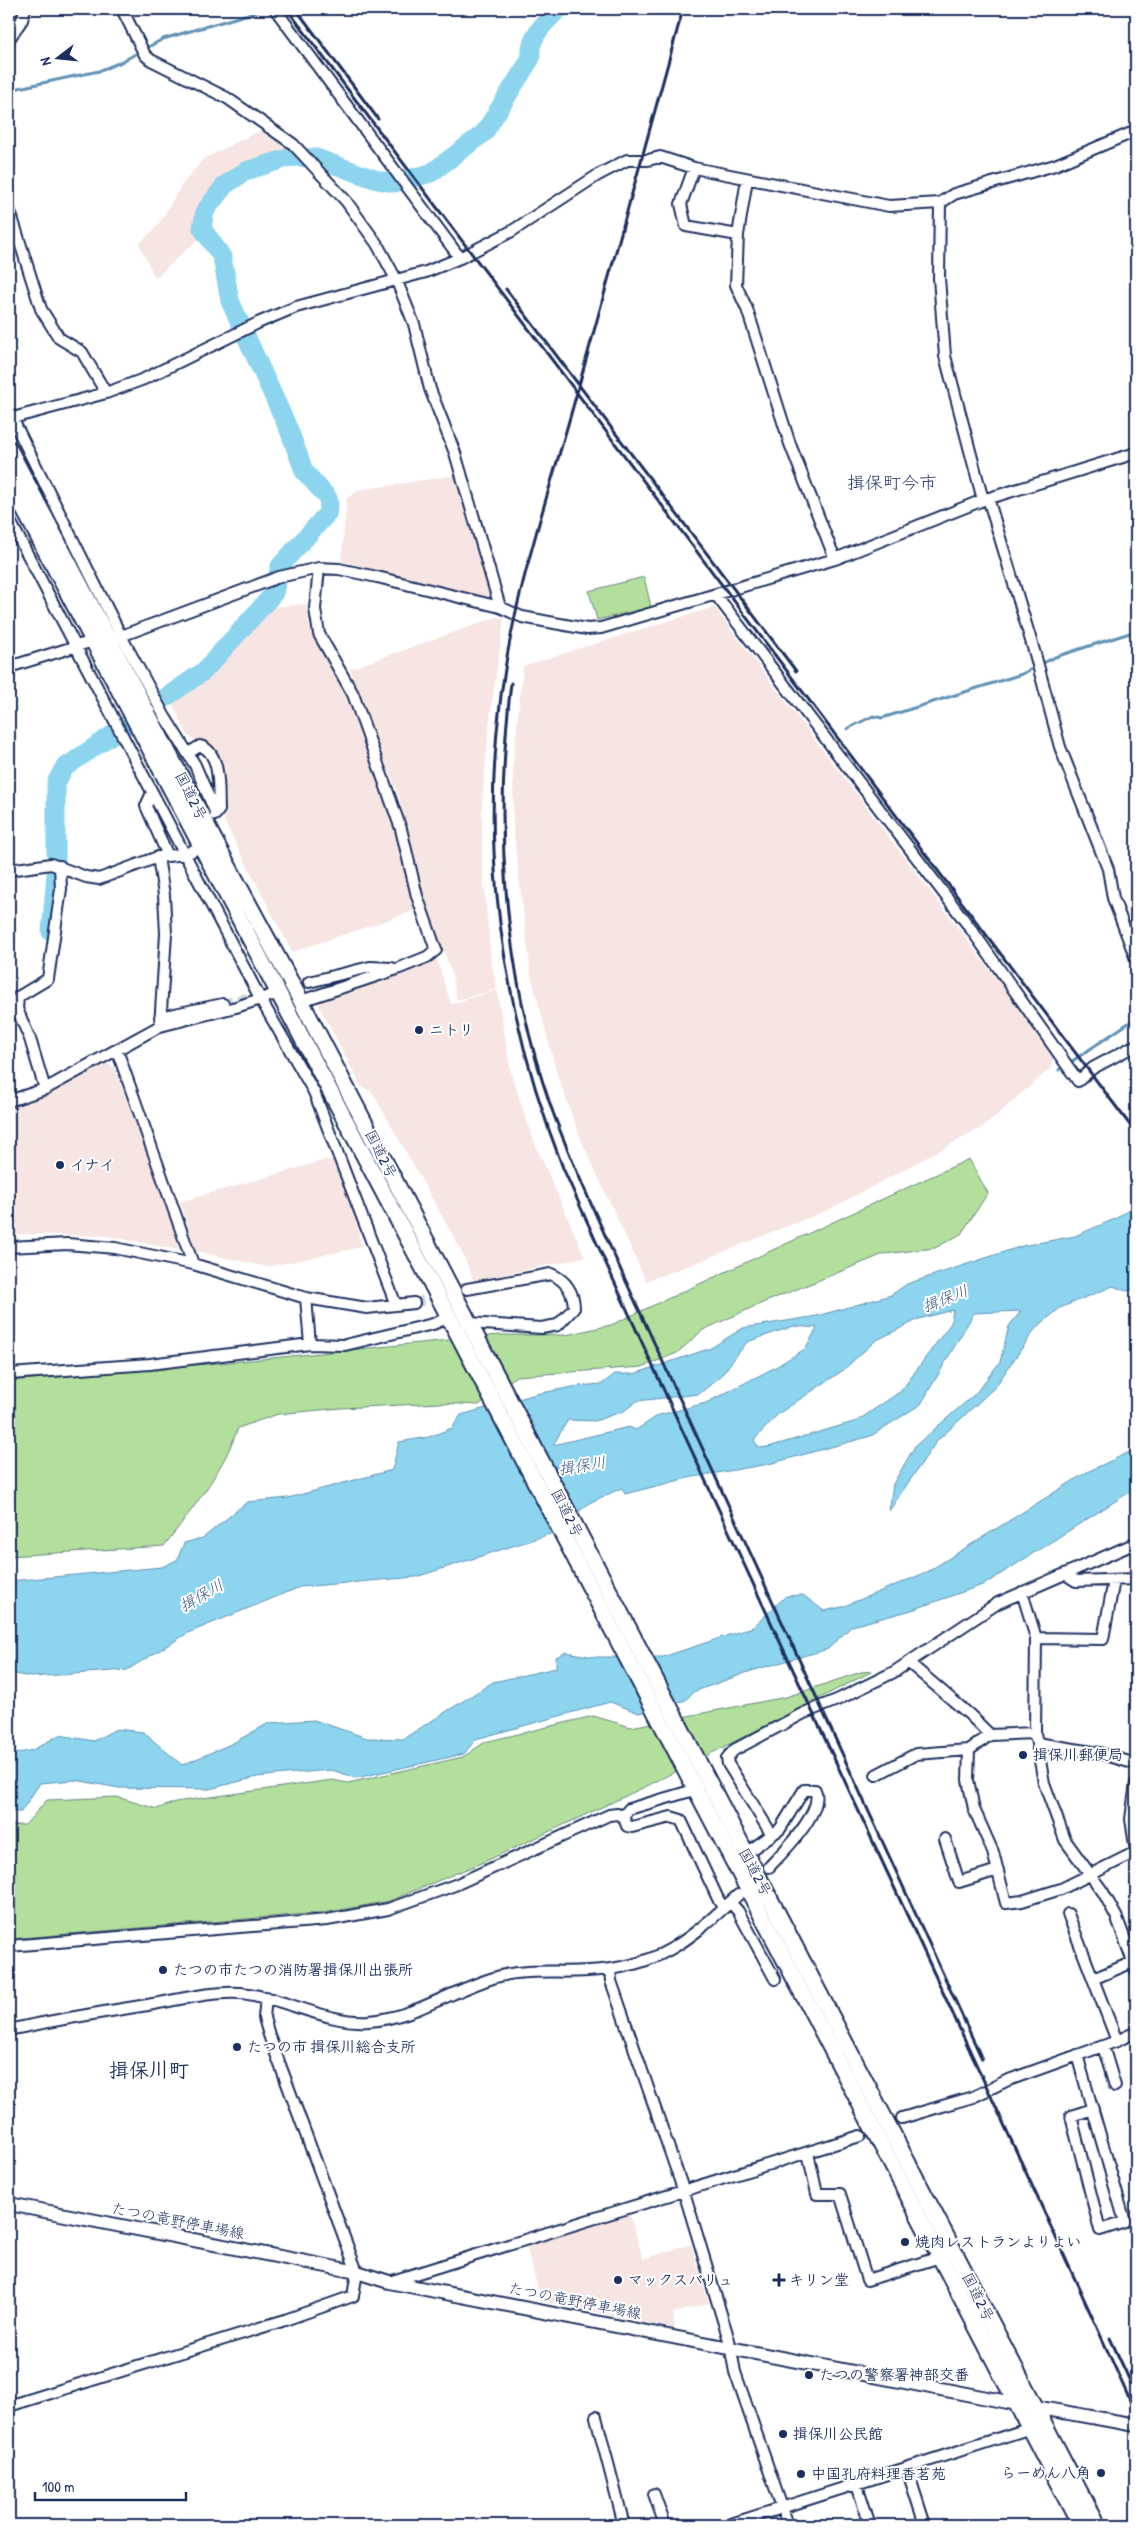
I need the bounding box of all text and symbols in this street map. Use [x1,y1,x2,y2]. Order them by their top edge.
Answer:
north arrow [32,32,82,82]
text: N [35,55,55,68]
district label: 揖保町今市 [847,470,937,495]
street label: 国道2号 [170,768,213,824]
place label: ニトリ [429,1019,474,1040]
marker: ニトリ [413,1024,425,1036]
street label: 国道2号 [360,1126,403,1182]
place label: イナイ [70,1154,114,1175]
marker: イナイ [54,1159,66,1171]
water label: 揖保川 [919,1279,971,1317]
water label: 揖保川 [557,1450,607,1480]
street label: 国道2号 [546,1485,589,1541]
water label: 揖保川 [175,1573,227,1617]
place label: 揖保川郵便局 [1033,1744,1123,1765]
marker: 揖保川郵便局 [1017,1749,1029,1761]
street label: 国道2号 [734,1844,777,1900]
place label: たつの市たつの消防署揖保川出張所 [173,1959,413,1980]
marker: たつの市たつの消防署揖保川出張所 [157,1964,169,1976]
place label: たつの市 揖保川総合支所 [247,2036,415,2057]
marker: たつの市 揖保川総合支所 [231,2041,243,2053]
district label: 揖保川町 [109,2056,189,2083]
street label: たつの竜野停車場線 [110,2197,246,2244]
place label: 焼肉レストランよりよい [915,2231,1082,2252]
marker: 焼肉レストランよりよい [899,2236,911,2248]
place label: マックスバリュ [628,2269,733,2290]
place label: キリン堂 [789,2269,849,2290]
street label: 国道2号 [957,2269,1000,2325]
marker: マックスバリュ [612,2274,624,2286]
marker: キリン堂 [773,2274,785,2286]
street label: たつの竜野停車場線 [507,2277,643,2324]
place label: たつの警察署神部交番 [819,2364,969,2385]
marker: たつの警察署神部交番 [803,2369,815,2381]
place label: 揖保川公民館 [793,2423,883,2444]
marker: 揖保川公民館 [777,2428,789,2440]
place label: らーめん八角 [1001,2462,1091,2483]
place label: 中国孔府料理香茗苑 [811,2463,946,2484]
marker: らーめん八角 [1095,2467,1107,2479]
marker: 中国孔府料理香茗苑 [795,2468,807,2480]
scale bar [35,2469,186,2501]
text: 100 m [42,2476,75,2497]

